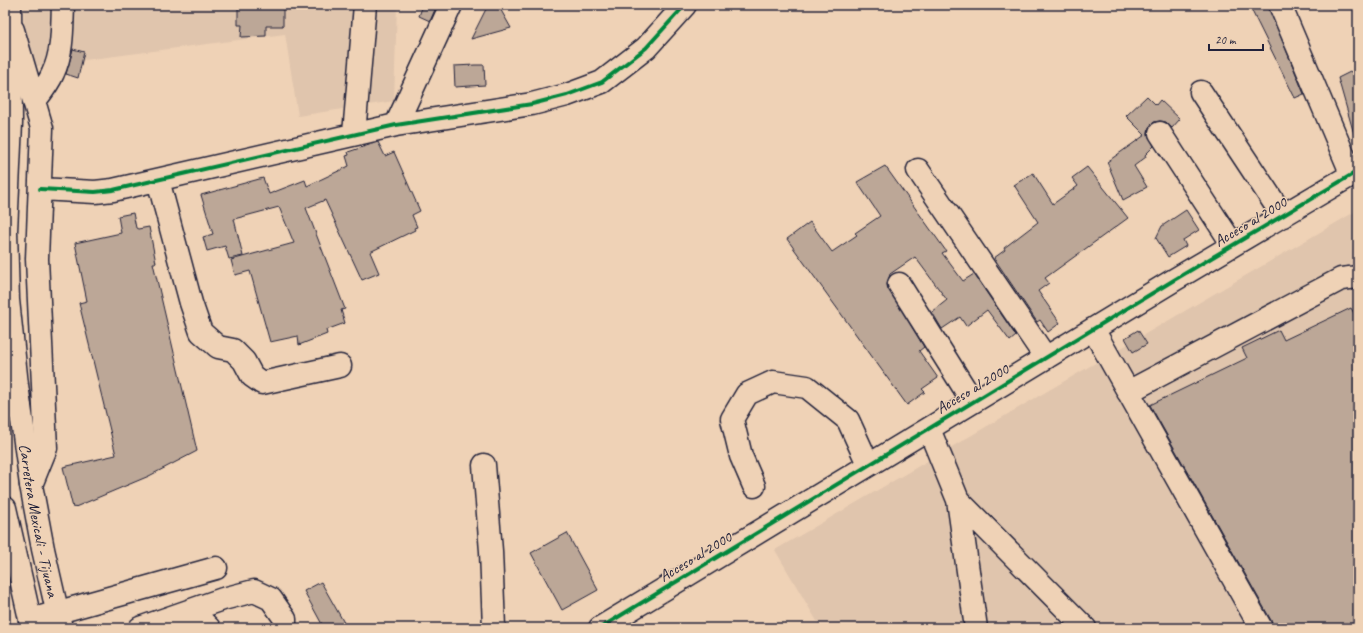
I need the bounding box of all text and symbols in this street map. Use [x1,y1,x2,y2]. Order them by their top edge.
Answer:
scale bar [1209,26,1263,52]
text: 20 m [1215,32,1237,48]
street label: Acceso al 2000 [1210,191,1292,251]
street label: Acceso al 2000 [932,358,1014,418]
street label: Carretera Mexicali - Tijuana [14,443,63,600]
street label: Acceso al 2000 [655,526,737,586]

